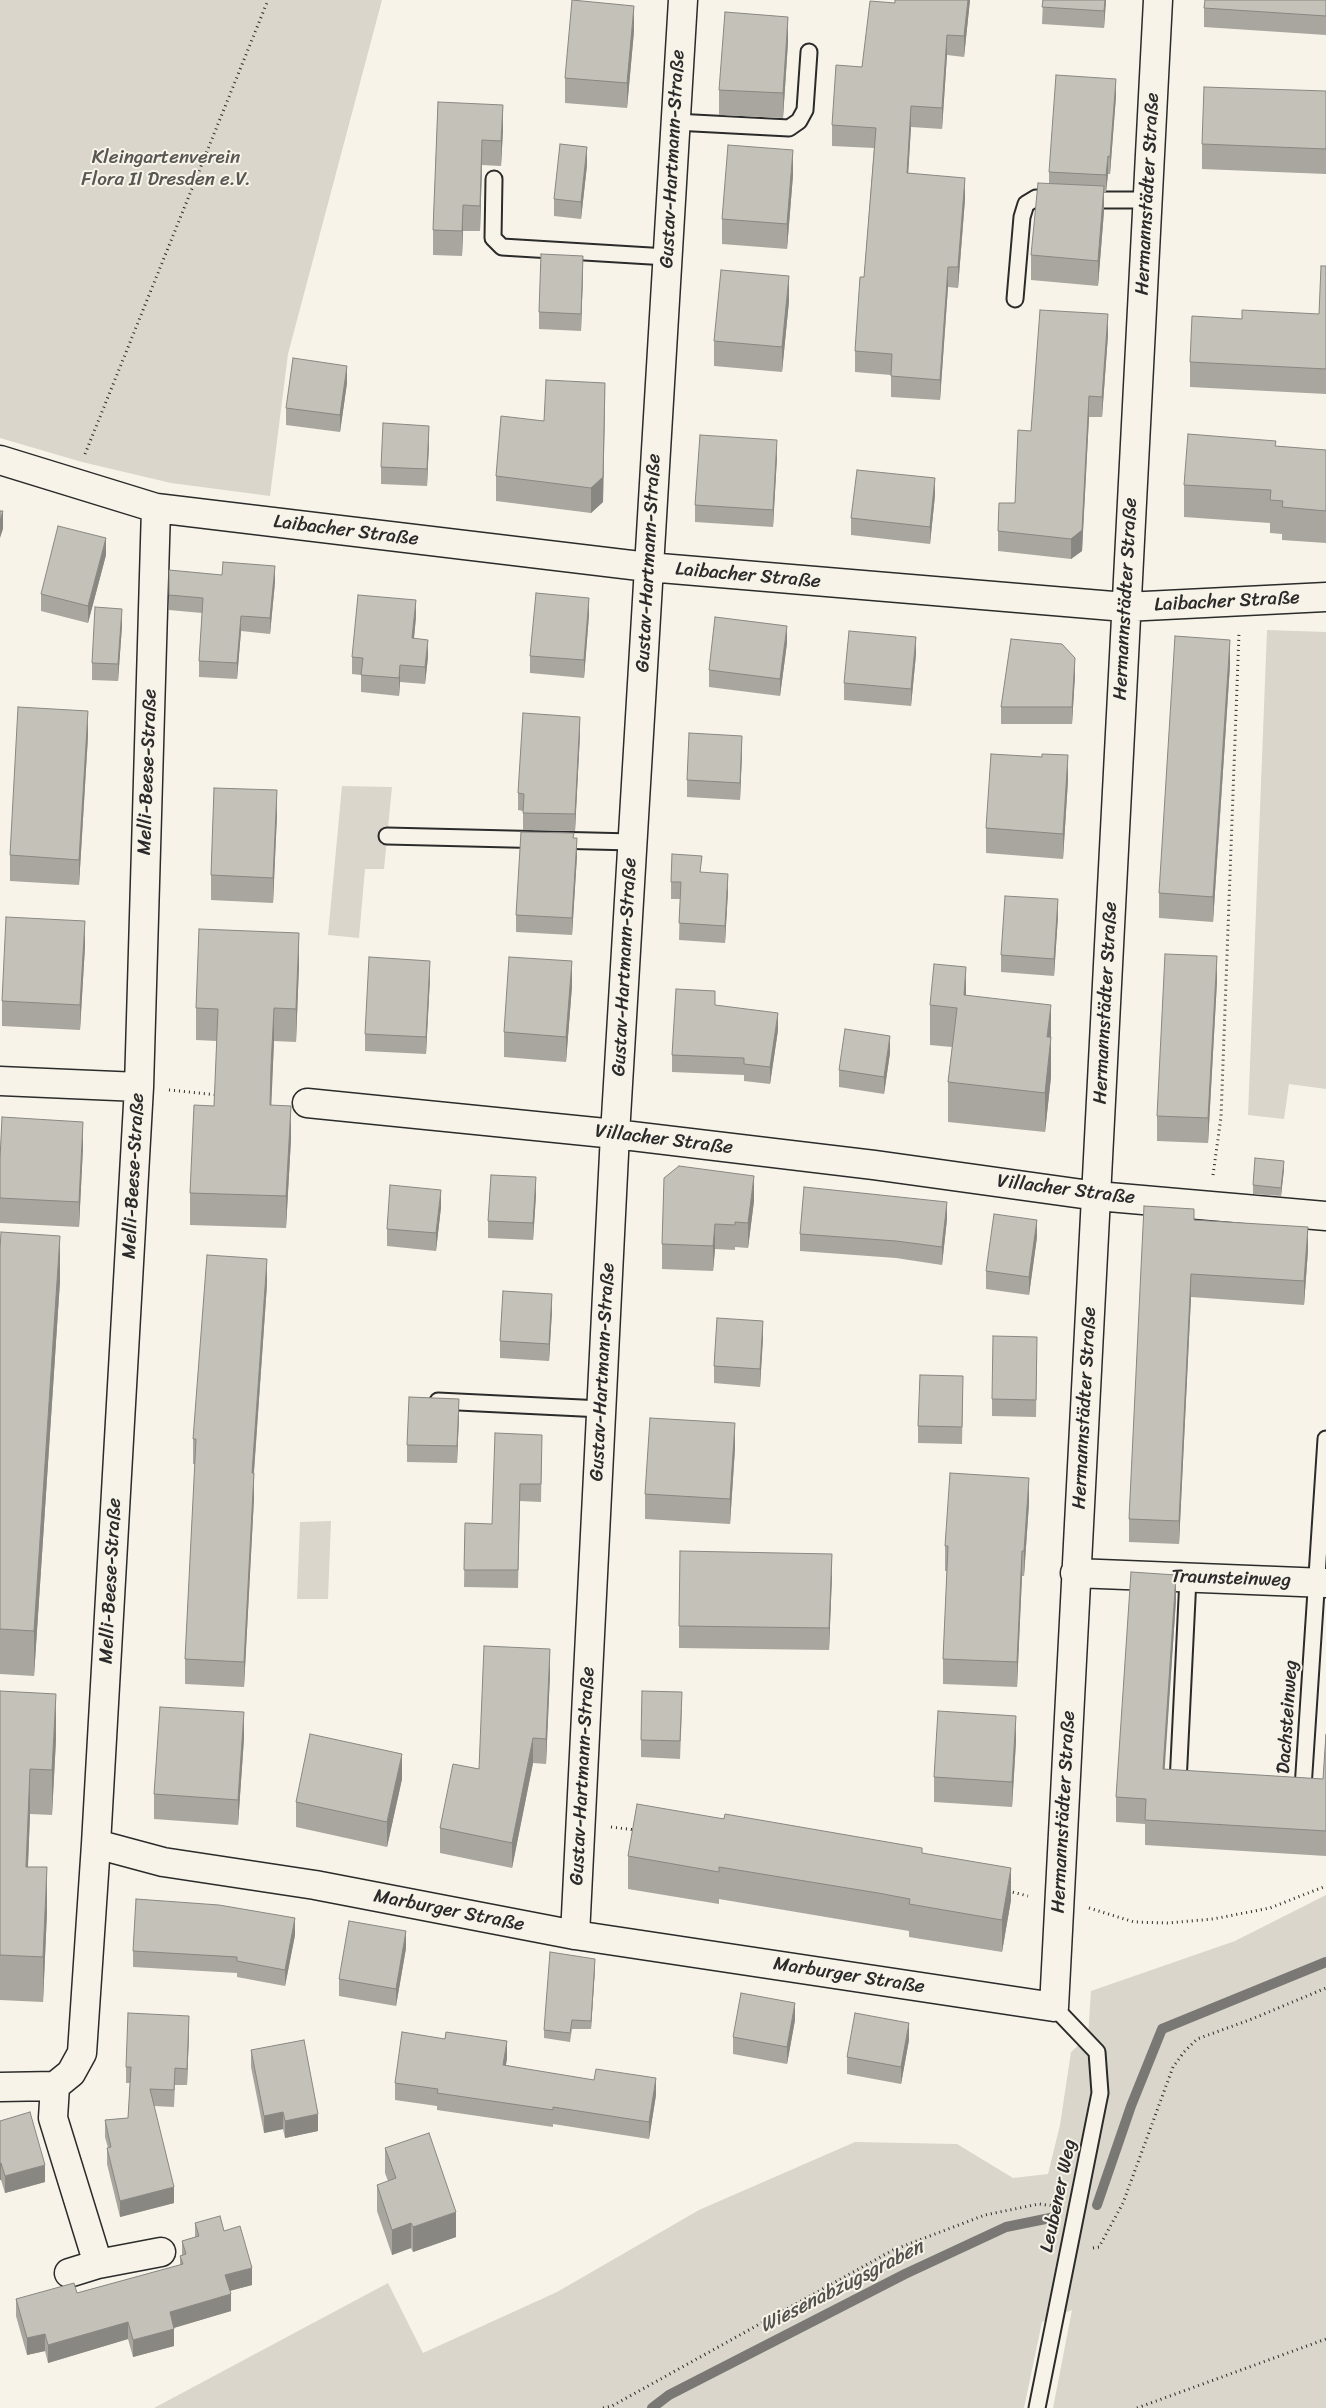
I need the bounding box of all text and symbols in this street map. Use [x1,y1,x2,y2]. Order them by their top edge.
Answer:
street label: Gustav-Hartmann-Straße [656,49,690,269]
street label: Hermannstädter Straße [1131,92,1165,296]
park label: Kleingartenverein Flora II Dresden e.V. [81,147,251,191]
street label: Gustav-Hartmann-Straße [632,453,666,673]
street label: Hermannstädter Straße [1109,497,1143,701]
street label: Laibacher Straße [272,511,420,551]
street label: Laibacher Straße [674,558,822,594]
street label: Laibacher Straße [1154,587,1300,617]
street label: Melli-Beese-Straße [134,689,162,855]
street label: Gustav-Hartmann-Straße [608,857,642,1077]
street label: Hermannstädter Straße [1089,901,1123,1105]
street label: Melli-Beese-Straße [118,1092,150,1260]
street label: Villacher Straße [594,1120,734,1160]
street label: Villacher Straße [996,1170,1136,1210]
street label: Gustav-Hartmann-Straße [586,1262,620,1482]
street label: Hermannstädter Straße [1068,1306,1102,1510]
street label: Melli-Beese-Straße [95,1497,127,1665]
street label: Traunsteinweg [1171,1566,1291,1592]
street label: Dachsteinweg [1273,1659,1303,1775]
street label: Gustav-Hartmann-Straße [566,1666,600,1886]
street label: Hermannstädter Straße [1047,1710,1081,1914]
street label: Marburger Straße [372,1885,526,1937]
street label: Marburger Straße [772,1953,926,1999]
street label: Leubener Weg [1036,2137,1082,2255]
water label: Wiesenabzugsgraben [756,2235,928,2339]

